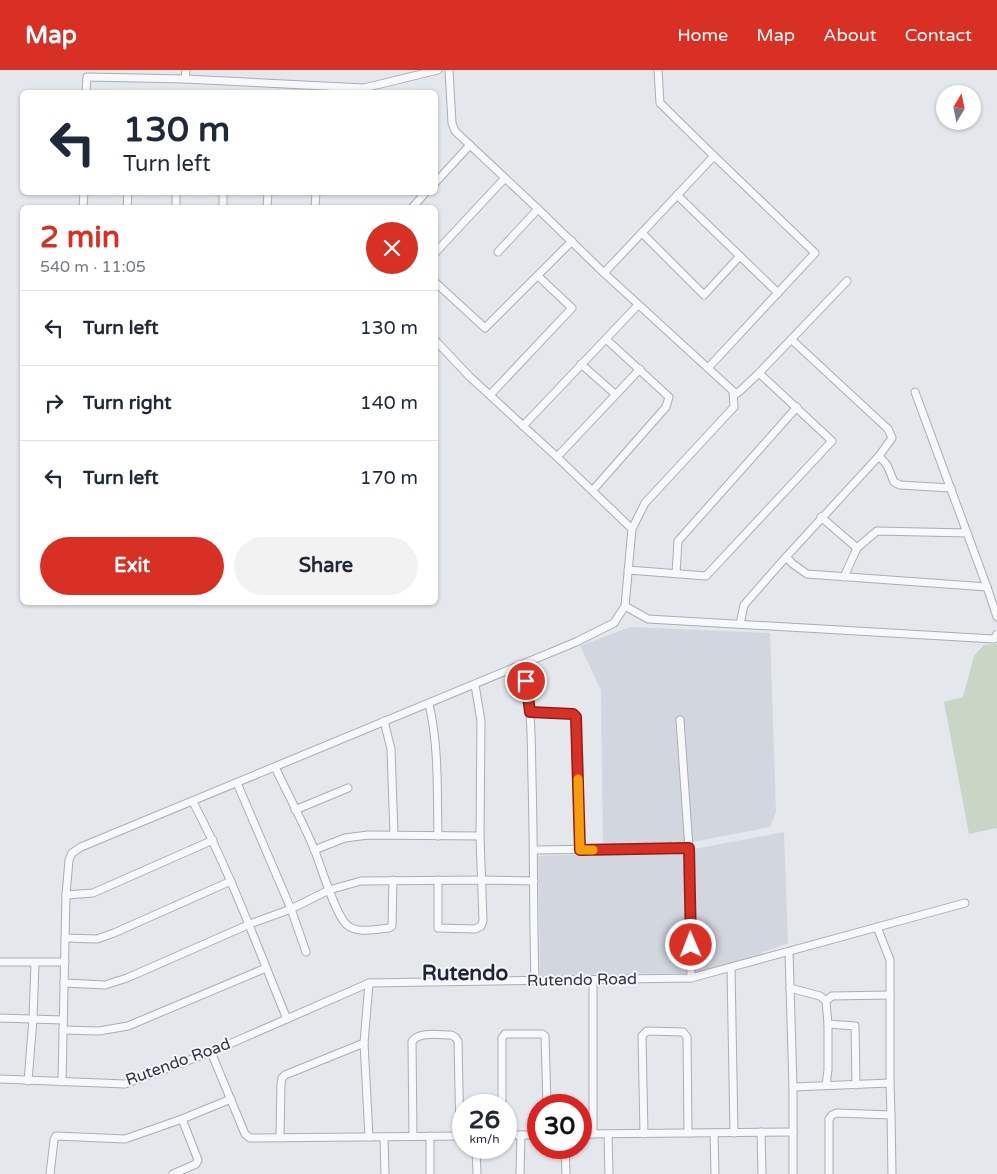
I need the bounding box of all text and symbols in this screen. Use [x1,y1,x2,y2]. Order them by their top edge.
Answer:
text: Map [25,21,77,50]
text: Home [677,24,728,46]
text: Map [756,24,795,46]
text: About [823,24,877,46]
text: Contact [905,24,972,46]
north arrow [936,85,981,130]
map controls [936,85,981,130]
text: 130 m [123,109,230,151]
icon: left [40,110,105,175]
text: Turn left [123,151,211,177]
text: 2 min [40,219,120,256]
button: close [366,222,418,274]
text: 540 m · 11:05 [40,257,146,277]
icon: left [40,314,68,342]
text: Turn left [83,317,159,339]
text: 130 m [360,317,418,339]
icon: right [40,389,68,417]
text: Turn right [83,392,171,414]
text: 140 m [360,392,418,414]
icon: left [40,464,68,492]
text: Turn left [83,467,159,489]
text: 170 m [360,467,418,489]
button: Exit [40,537,224,595]
button: Share [234,537,418,595]
pin [505,660,547,702]
icon: arrive [512,667,540,695]
position arrow [664,918,716,970]
district label: Rutendo [422,961,508,986]
street label: Rutendo Road [527,969,637,991]
street label: Rutendo Road [123,1034,233,1090]
speed limit sign: 30 [527,1094,592,1159]
text: 26 [469,1105,500,1135]
text: km/h [469,1132,500,1146]

